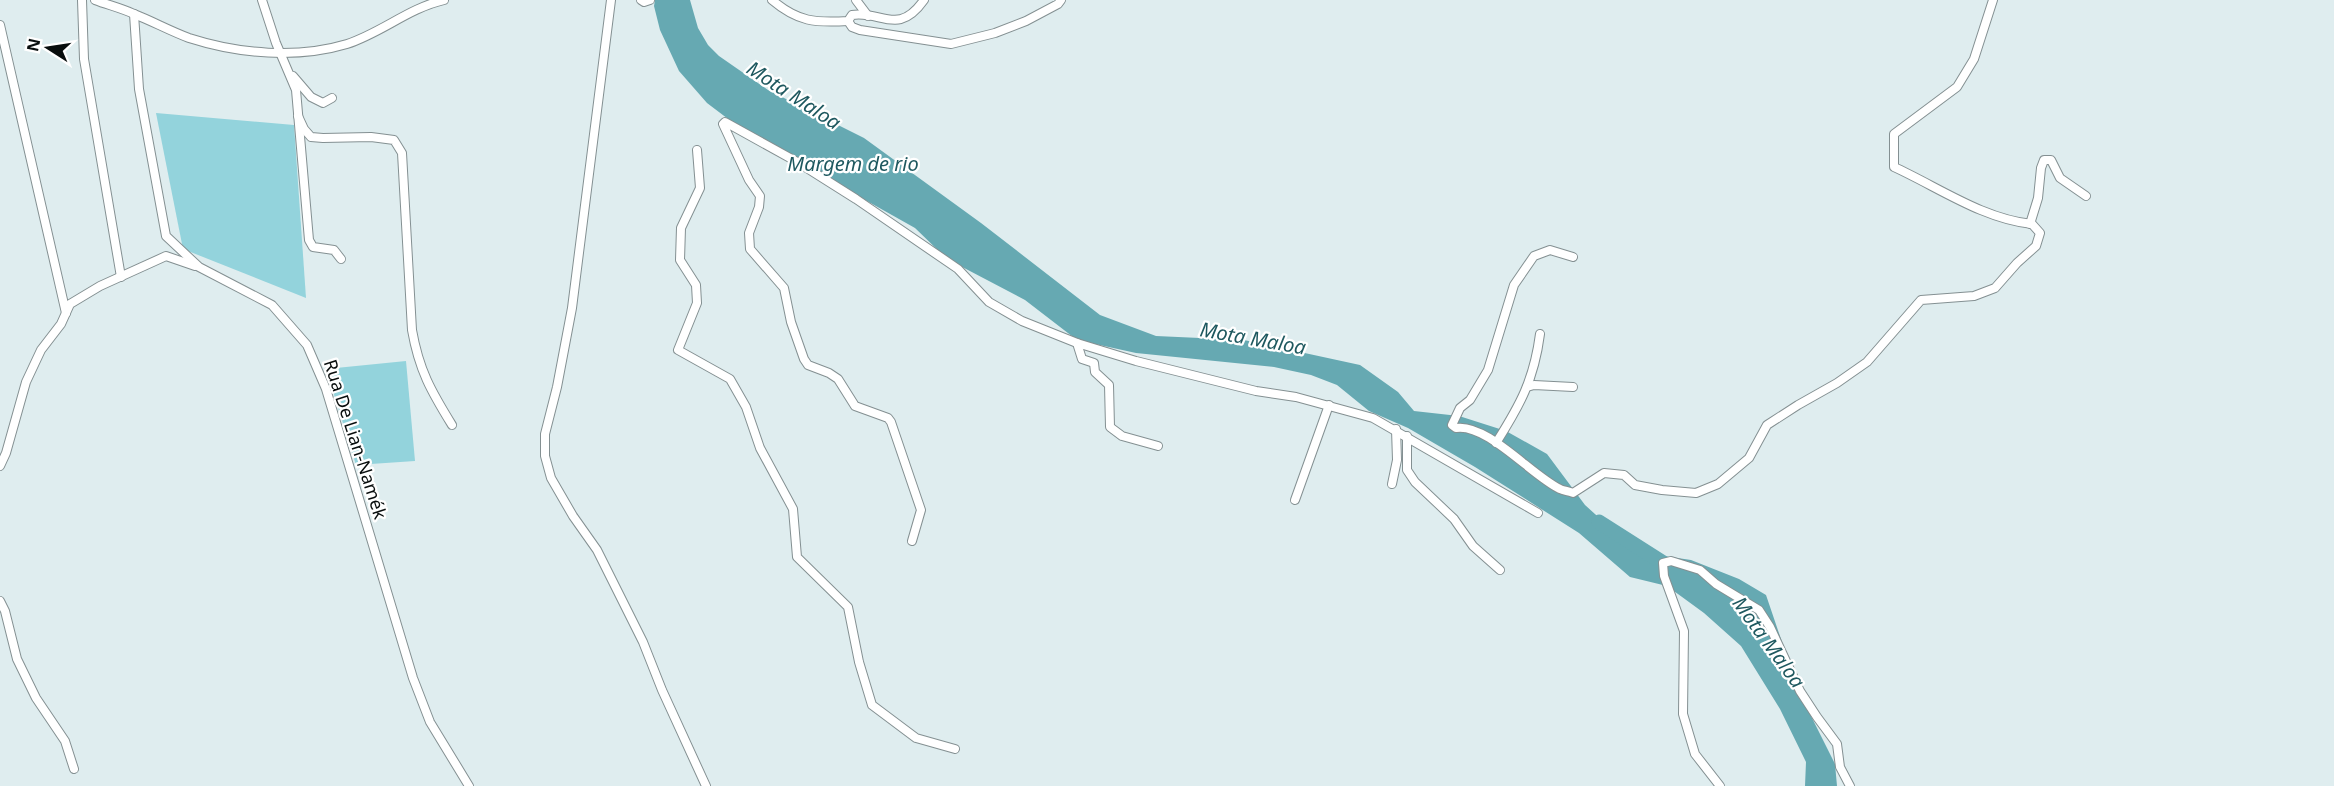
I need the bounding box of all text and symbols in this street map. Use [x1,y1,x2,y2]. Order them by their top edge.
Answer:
north arrow [18,18,78,78]
text: N [21,36,45,54]
water label: Mota Maloa [742,54,846,136]
water label: Margem de rio [787,150,919,177]
water label: Mota Maloa [1198,315,1308,361]
street label: Rua De Lian-Namék [319,356,393,522]
water label: Mota Maloa [1727,591,1811,693]

